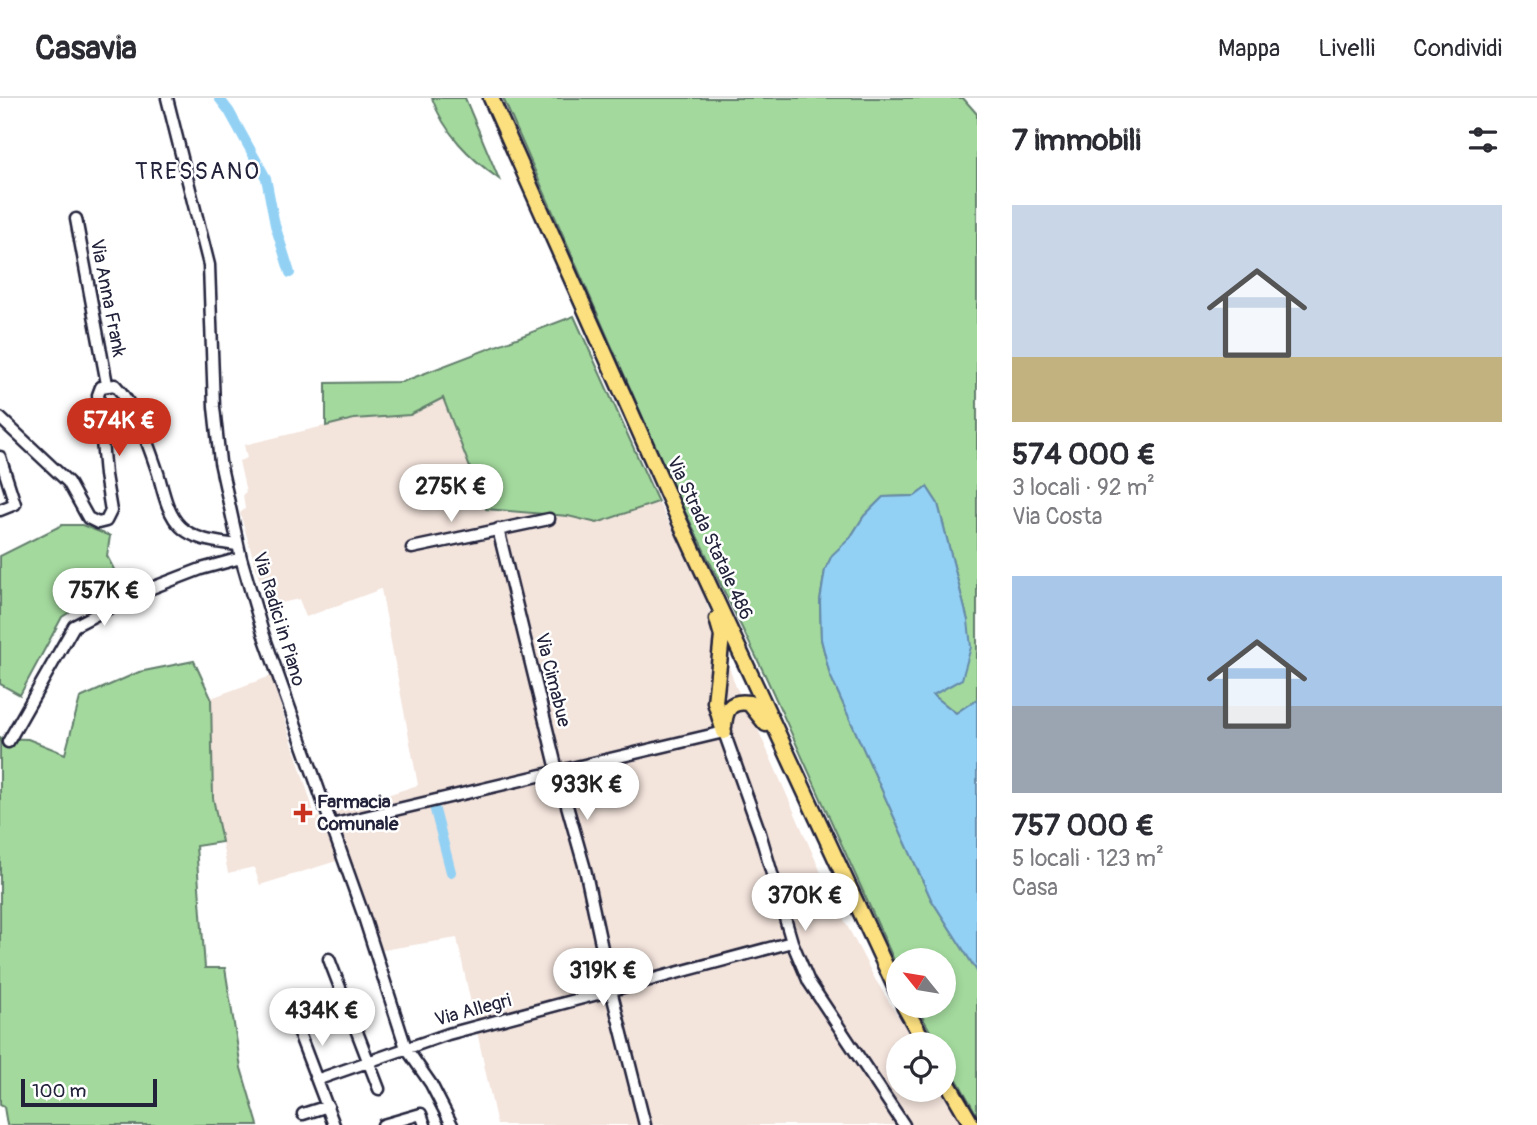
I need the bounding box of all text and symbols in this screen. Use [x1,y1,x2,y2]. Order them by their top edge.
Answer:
text: Casavia [35,28,137,69]
text: Mappa [1218,34,1280,63]
text: Livelli [1318,34,1375,63]
text: Condividi [1413,34,1502,63]
icon: filters [1464,121,1502,159]
text: 7 immobili [1012,122,1141,159]
district label: TRESSANO [135,157,261,186]
street label: Via Anna Frank [85,237,131,359]
icon: home [1194,250,1320,376]
pin: 574K € [62,398,176,458]
text: 574K € [83,406,155,435]
text: 574 000 € [1012,436,1156,473]
street label: Via Strada Statale 486 [662,452,758,624]
pin: 275K € [394,464,508,524]
text: 275K € [415,472,487,501]
text: 3 locali · 92 m² [1012,473,1155,502]
text: Via Costa [1012,502,1102,531]
street label: Via Radici in Piano [247,549,311,689]
pin: 757K € [47,568,161,628]
text: 757K € [69,576,139,605]
icon: home [1194,621,1320,747]
street label: Via Cimabue [530,630,576,730]
pin: 933K € [530,762,644,822]
text: 933K € [551,770,623,799]
place label: Farmacia Comunale [317,790,399,836]
marker: Farmacia Comunale [295,805,311,821]
text: 757 000 € [1012,807,1154,844]
text: 5 locali · 123 m² [1012,844,1164,873]
text: Casa [1012,873,1058,902]
pin: 370K € [748,874,862,933]
text: 370K € [768,881,842,910]
pin: 319K € [546,948,660,1008]
north arrow [886,948,956,1018]
map controls [886,948,956,1102]
text: 319K € [569,956,637,985]
pin: 434K € [265,988,379,1048]
street label: Via Allegri [432,988,514,1032]
text: 434K € [285,996,359,1025]
button: locate [886,1032,956,1102]
scale bar [21,1076,158,1108]
text: 100 m [32,1079,86,1103]

